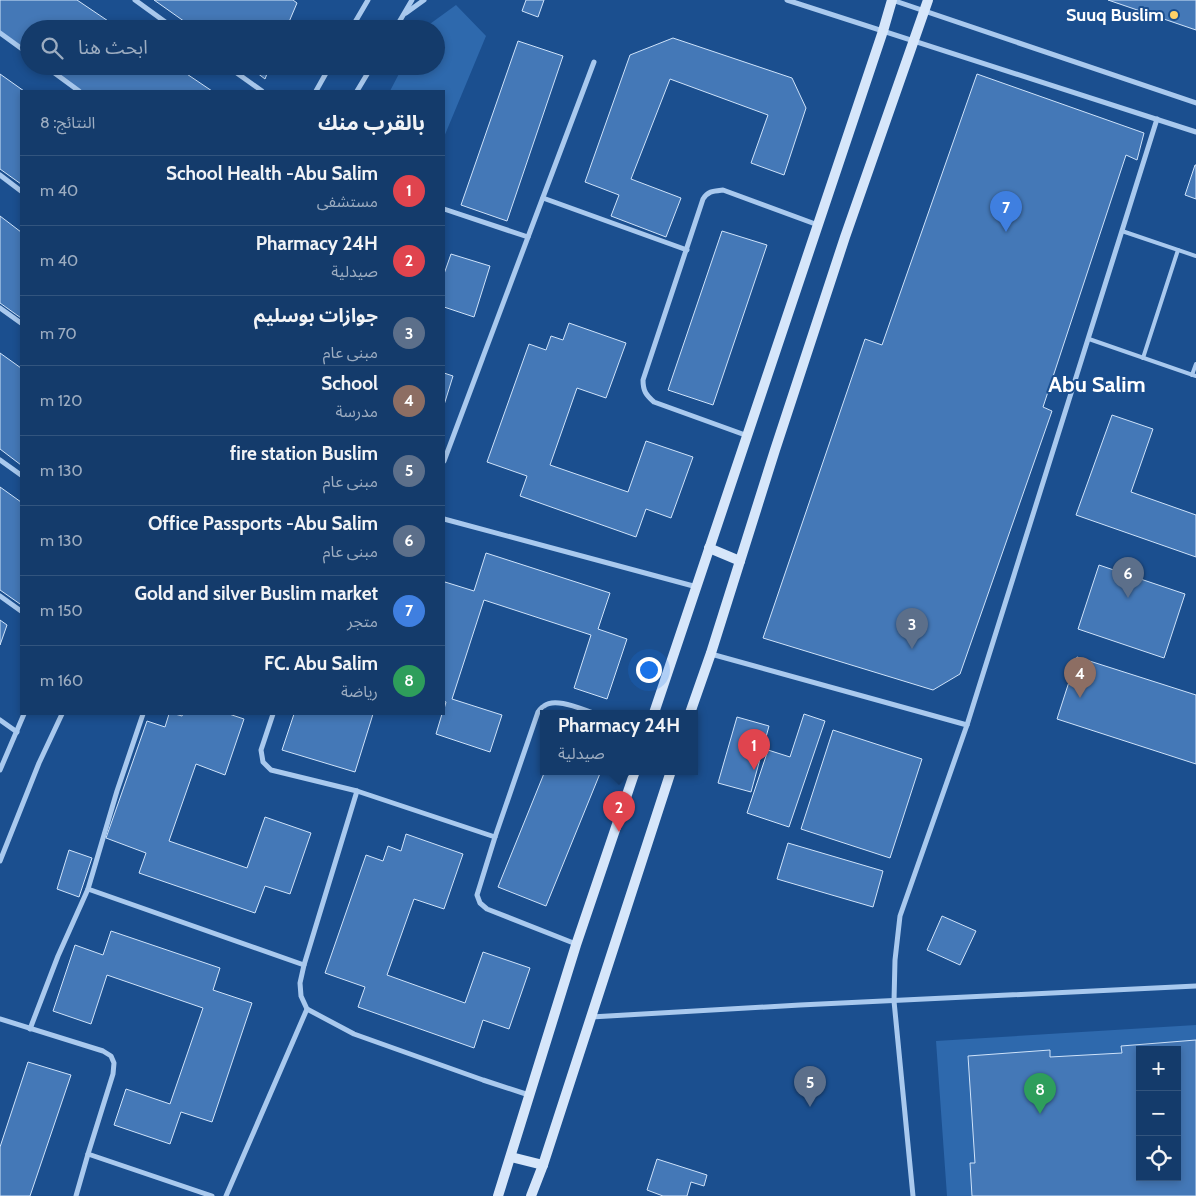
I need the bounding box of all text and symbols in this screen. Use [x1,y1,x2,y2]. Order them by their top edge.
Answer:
place label: Suuq Buslim [1066,4,1164,26]
marker: Suuq Buslim [1168,9,1180,21]
search box [20,20,445,75]
icon: search [38,34,66,62]
text: ابحث هنا [78,36,148,59]
text: بالقرب منك [318,110,425,135]
text: النتائج: 8 [40,113,95,132]
text: School Health -Abu Salim [166,162,378,185]
text: 40 m [40,181,78,200]
text: 1 [406,181,412,200]
pin: 7 [990,191,1022,232]
text: مستشفى [317,192,378,211]
text: Pharmacy 24H [256,232,378,255]
text: 40 m [40,251,78,270]
text: 2 [405,251,413,270]
text: صيدلية [331,262,378,281]
text: جوازات بوسليم [254,304,378,327]
text: 70 m [40,324,77,343]
text: 3 [405,324,413,343]
text: مبنى عام [323,343,378,362]
district label: Abu Salim [1048,371,1146,398]
text: School [321,372,378,395]
text: 120 m [40,391,82,410]
text: 4 [404,391,414,410]
text: مدرسة [335,402,378,421]
text: fire station Buslim [230,442,378,465]
text: 130 m [40,461,83,480]
text: 5 [405,461,413,480]
text: مبنى عام [323,472,378,491]
text: Office Passports -Abu Salim [148,512,378,535]
text: 130 m [40,531,83,550]
text: 6 [405,531,414,550]
text: مبنى عام [323,542,378,561]
pin: 6 [1112,557,1144,598]
text: Gold and silver Buslim market [134,582,378,605]
text: 150 m [40,601,83,620]
text: 7 [405,601,413,620]
pin: 3 [896,608,928,649]
text: متجر [347,612,378,631]
text: FC. Abu Salim [264,652,378,675]
your location [636,657,662,683]
pin: 4 [1064,657,1096,698]
text: 160 m [40,671,83,690]
text: 8 [404,671,414,690]
text: رياضة [341,682,378,701]
popup [540,710,698,775]
text: Pharmacy 24H [558,714,680,737]
pin: 1 [738,729,770,770]
text: صيدلية [558,744,605,763]
pin: 2 [603,791,635,832]
map controls [1136,1046,1181,1181]
button: + [1136,1046,1181,1091]
pin: 5 [794,1066,826,1107]
pin: 8 [1024,1073,1056,1114]
button: − [1136,1091,1181,1136]
button: locate [1136,1136,1181,1181]

